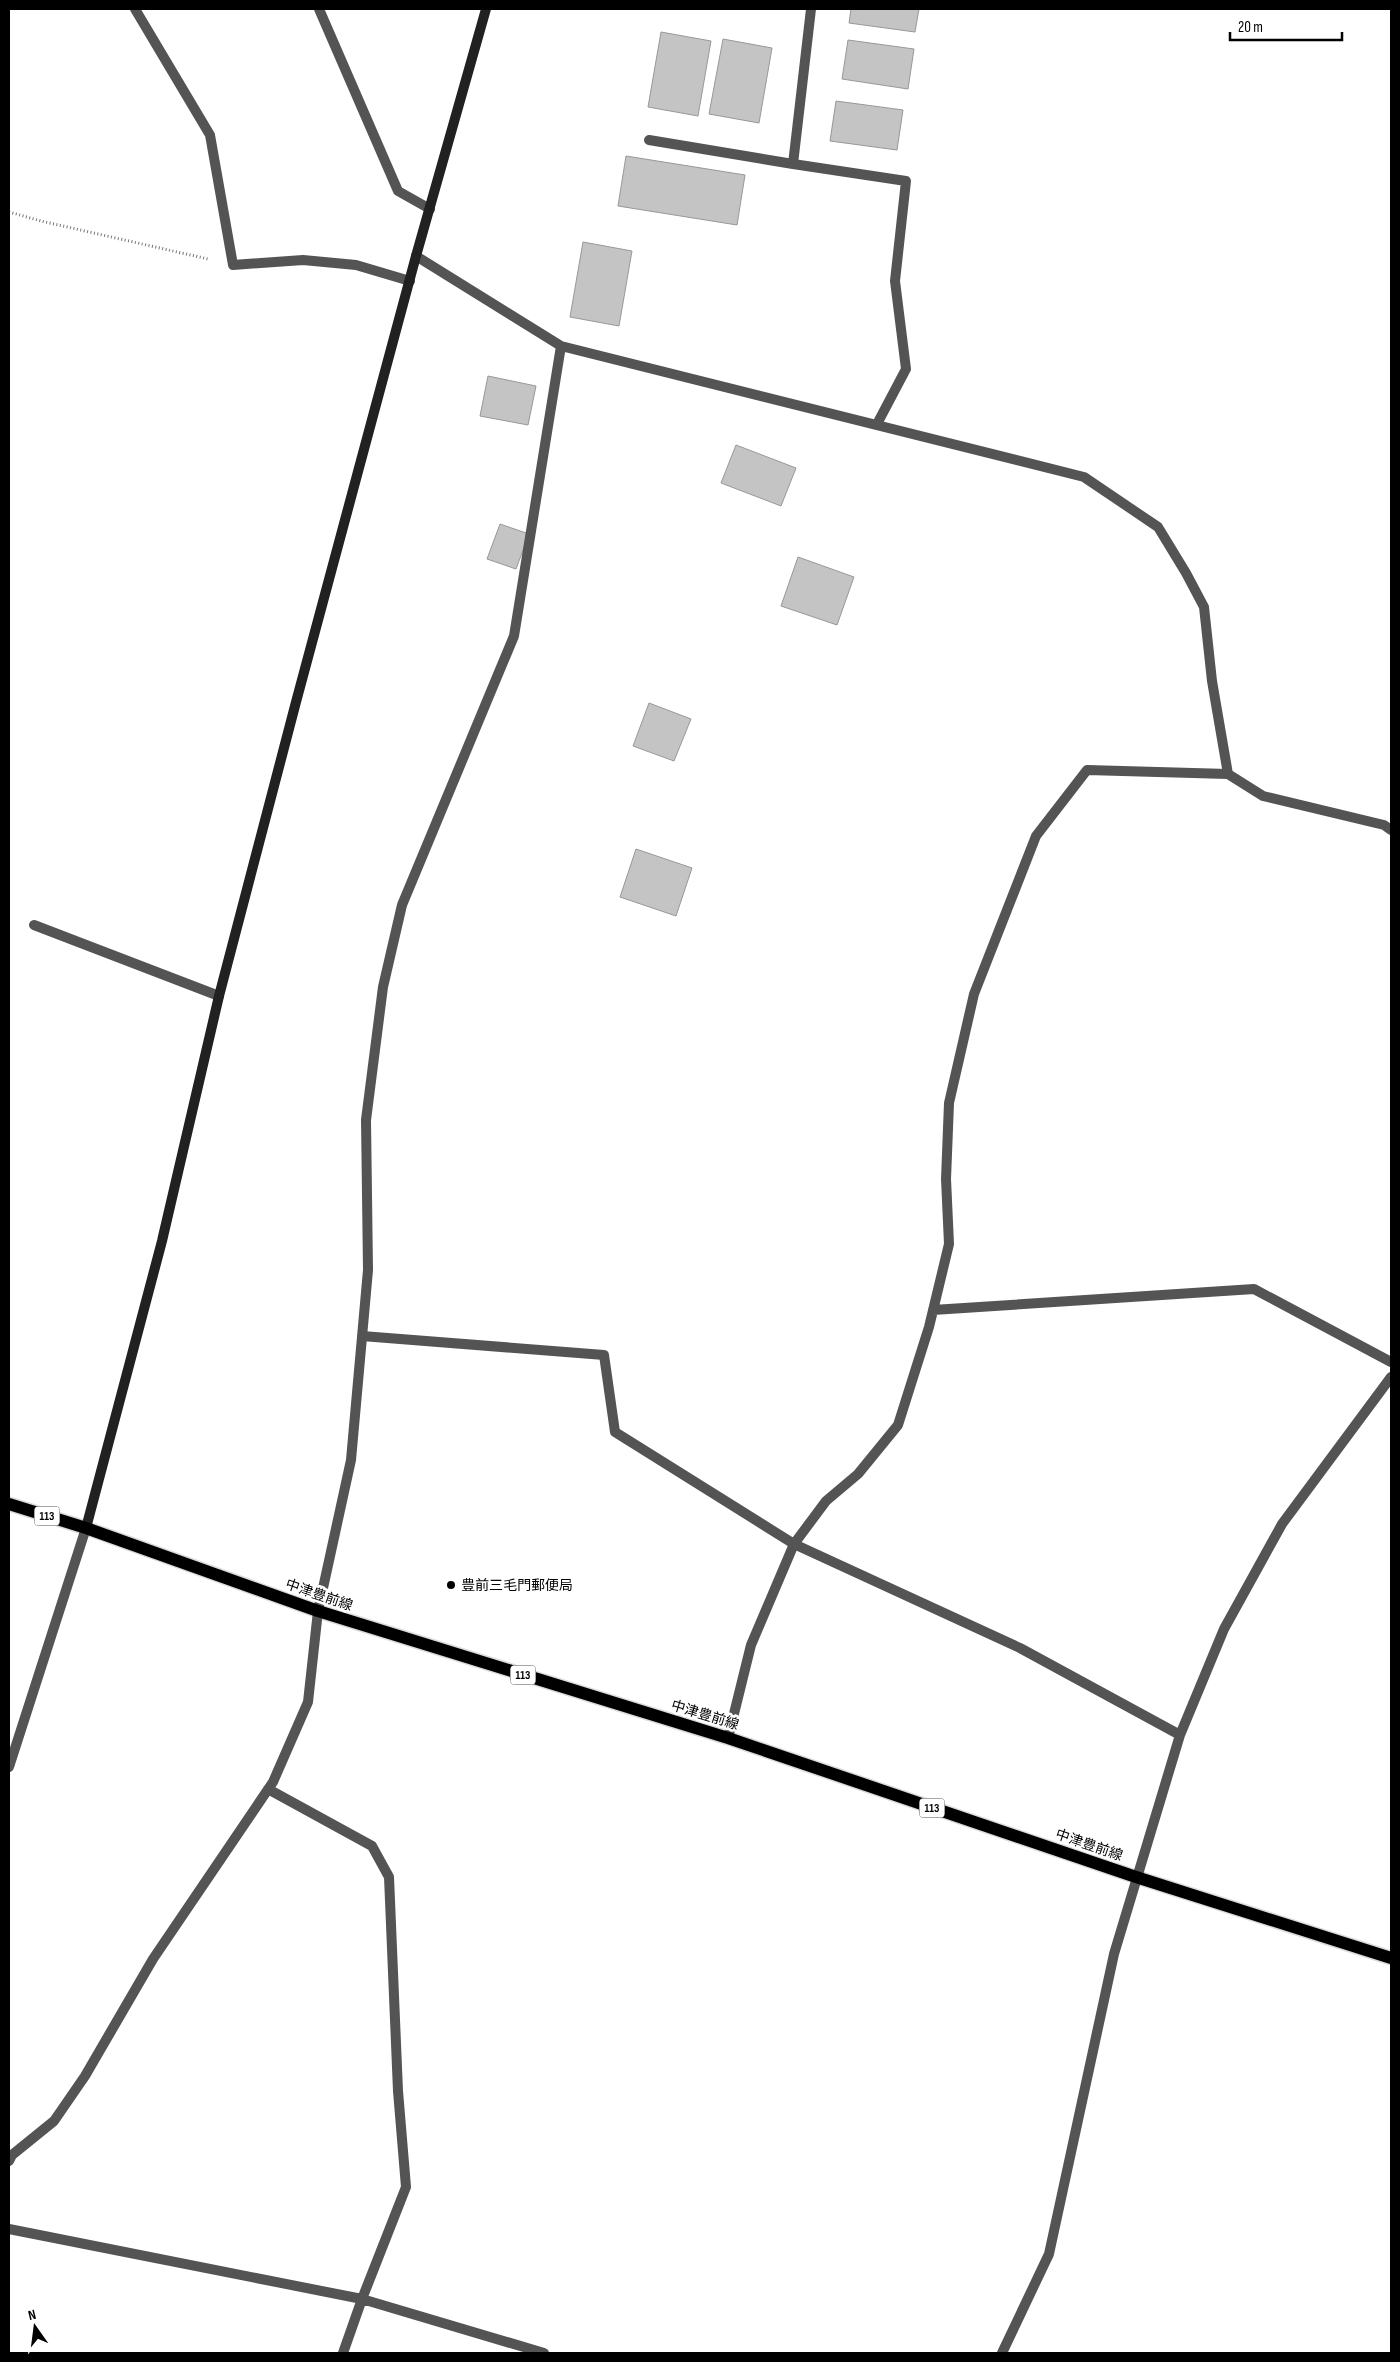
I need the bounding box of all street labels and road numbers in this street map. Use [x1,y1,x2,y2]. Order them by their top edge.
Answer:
road number: 113 [34,1506,60,1525]
street label: 中津豊前線 [283,1576,355,1614]
road number: 113 [510,1666,536,1684]
street label: 中津豊前線 [669,1697,741,1733]
road number: 113 [920,1799,944,1818]
street label: 中津豊前線 [1053,1826,1125,1864]

